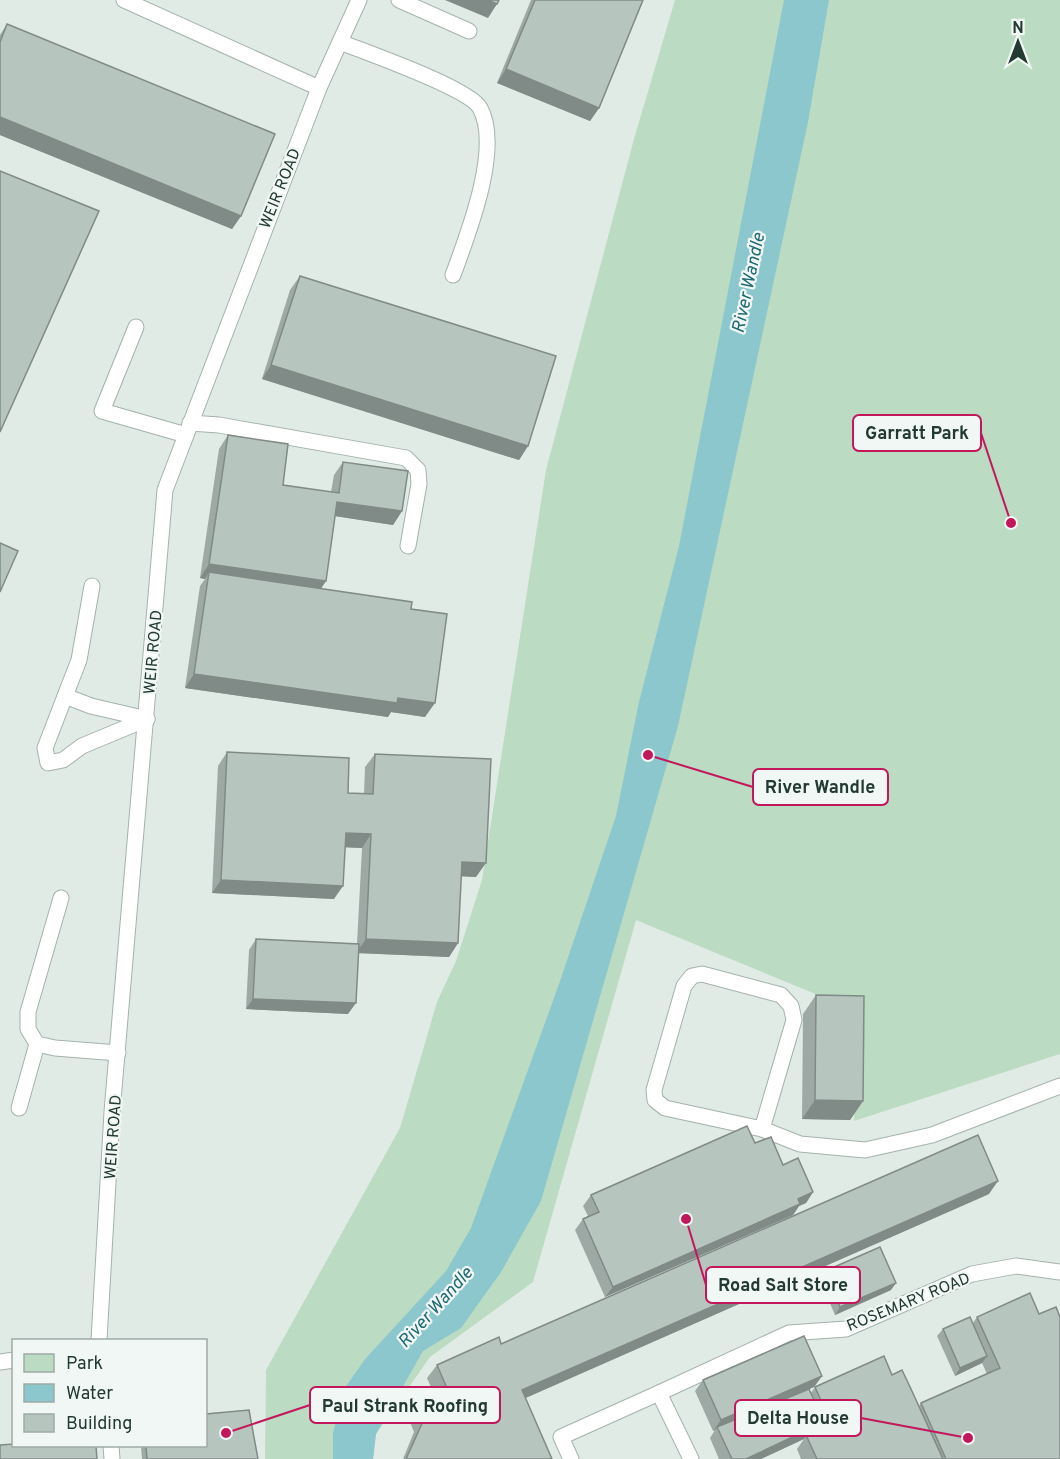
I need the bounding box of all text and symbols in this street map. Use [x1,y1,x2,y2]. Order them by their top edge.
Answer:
north arrow [988,12,1048,72]
text: N [1012,19,1024,39]
street label: WEIR ROAD [256,146,306,232]
water label: River Wandle [728,230,771,335]
callout: Garratt Park [853,415,981,451]
text: Garratt Park [865,423,969,446]
street label: WEIR ROAD [140,609,168,695]
callout: River Wandle [753,769,888,805]
text: River Wandle [765,777,875,800]
street label: WEIR ROAD [101,1094,127,1180]
water label: River Wandle [394,1262,479,1353]
callout: Road Salt Store [706,1267,860,1303]
street label: ROSEMARY ROAD [844,1269,973,1337]
text: Road Salt Store [718,1275,848,1298]
legend [12,1339,207,1447]
text: Park [66,1353,103,1376]
text: Water [66,1383,113,1406]
callout: Paul Strank Roofing [310,1387,500,1423]
text: Paul Strank Roofing [322,1396,488,1419]
callout: Delta House [735,1400,861,1436]
text: Delta House [747,1408,849,1431]
text: Building [66,1413,132,1436]

